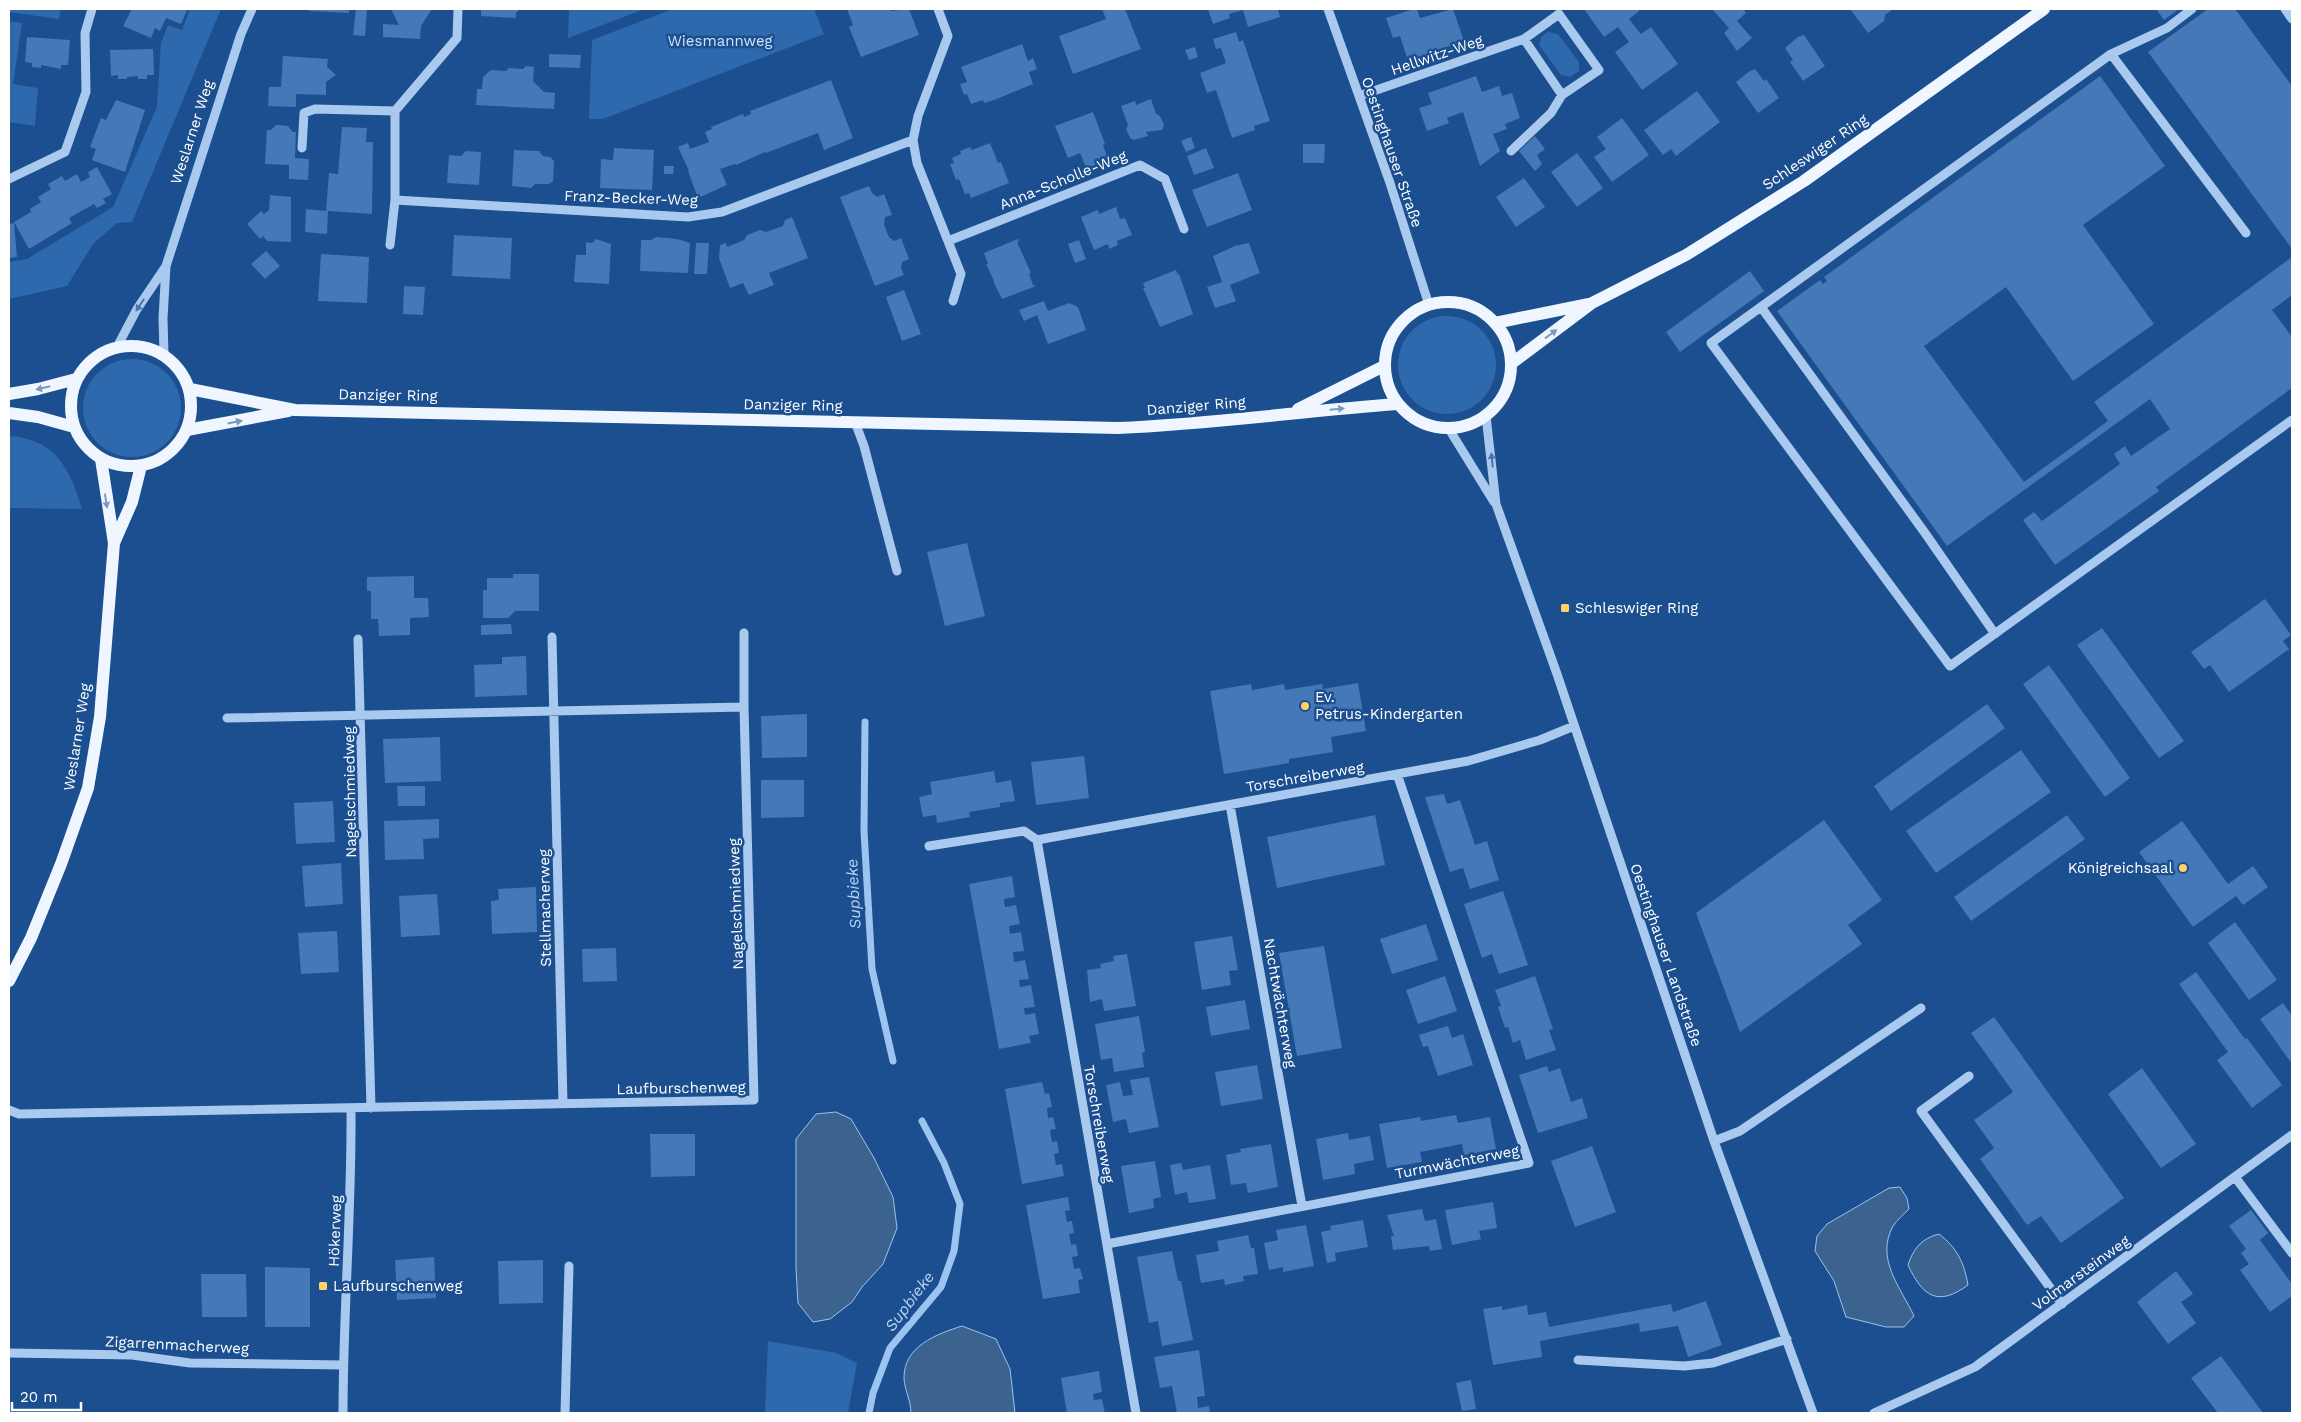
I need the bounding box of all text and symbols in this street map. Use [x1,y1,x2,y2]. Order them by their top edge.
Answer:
street label: Hellwitz-Weg [1389,31,1485,79]
park label: Wiesmannweg [667,32,773,50]
street label: Oestinghauser Straße [1358,74,1426,230]
street label: Weslarner Weg [167,78,217,186]
street label: Schleswiger Ring [1759,110,1871,194]
street label: Anna-Scholle-Weg [997,146,1129,214]
street label: Franz-Becker-Weg [564,187,698,209]
one-way arrow [135,299,145,312]
one-way arrow [1544,328,1557,339]
one-way arrow [35,384,50,392]
street label: Danziger Ring [338,385,438,405]
street label: Danziger Ring [1146,393,1246,419]
street label: Danziger Ring [743,395,843,415]
one-way arrow [1330,405,1346,413]
one-way arrow [228,417,244,425]
one-way arrow [1487,452,1495,468]
one-way arrow [103,494,111,510]
place label: Schleswiger Ring [1575,599,1698,617]
marker: Schleswiger Ring [1559,602,1571,614]
street label: Weslarner Weg [60,682,94,792]
place label: Ev. Petrus-Kindergarten [1315,688,1463,723]
marker: Ev. Petrus-Kindergarten [1299,700,1311,712]
street label: Nagelschmiedweg [340,726,360,858]
street label: Torschreiberweg [1245,758,1365,796]
street label: Nagelschmiedweg [725,838,747,970]
street label: Stellmacherweg [535,849,555,967]
water label: Supbieke [842,858,865,930]
place label: Königreichsaal [2068,859,2173,877]
street label: Oestinghauser Landstraße [1626,861,1706,1049]
marker: Königreichsaal [2177,862,2189,874]
street label: Nachtwächterweg [1260,937,1300,1069]
street label: Torschreiberweg [1080,1064,1118,1184]
street label: Laufburschenweg [616,1078,746,1098]
street label: Turmwächterweg [1393,1141,1521,1183]
street label: Hökerweg [325,1195,345,1267]
street label: Volmarsteinweg [2029,1232,2133,1314]
water label: Supbieke [881,1268,938,1335]
place label: Laufburschenweg [333,1277,462,1295]
marker: Laufburschenweg [317,1280,329,1292]
street label: Zigarrenmacherweg [105,1332,249,1358]
scale bar [12,1380,81,1412]
text: 20 m [20,1388,58,1406]

